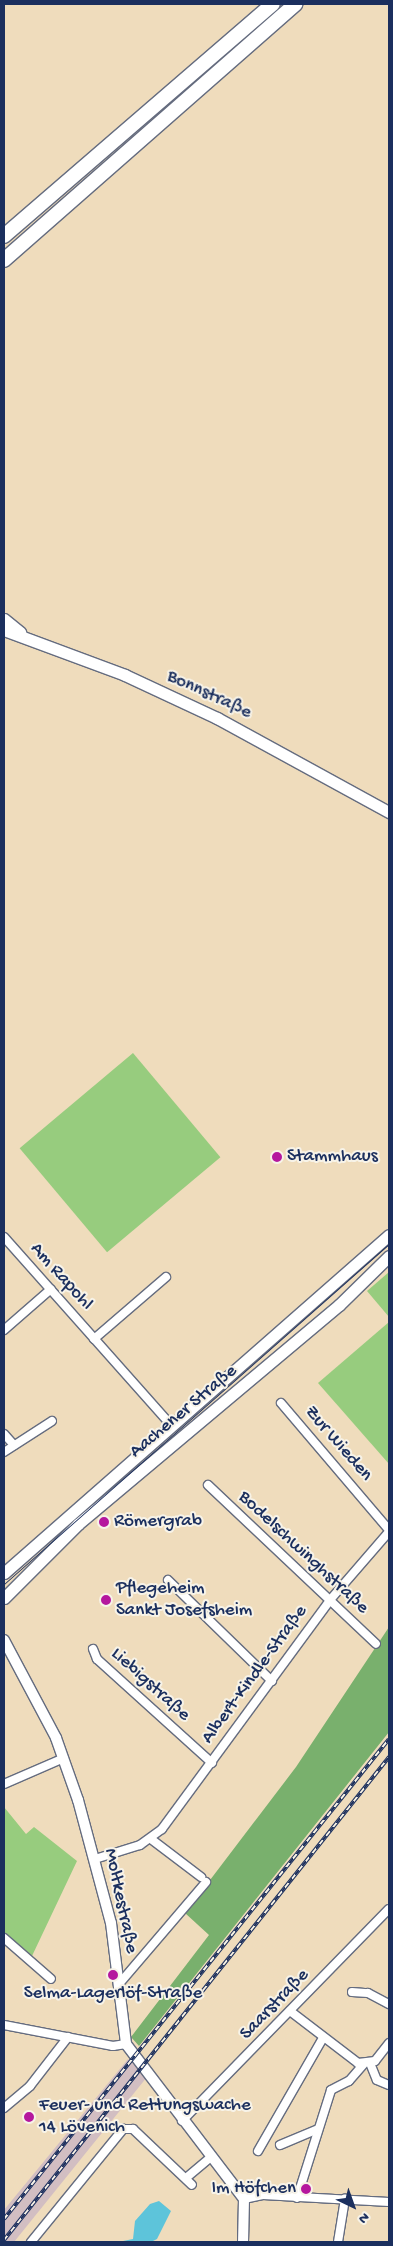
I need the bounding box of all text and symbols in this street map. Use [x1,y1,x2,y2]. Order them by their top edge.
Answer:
street label: Bonnstraße [163,665,255,725]
place label: Stammhaus [287,1146,378,1168]
marker: Stammhaus [271,1151,283,1163]
street label: Am Rapohl [25,1238,97,1316]
street label: Aachener Straße [126,1360,242,1464]
street label: Zur Wieden [299,1402,377,1486]
street label: Bodelschwinghstraße [233,1486,373,1620]
place label: Römergrab [114,1511,202,1533]
marker: Römergrab [98,1516,110,1528]
place label: Pflegeheim Sankt Josefsheim [116,1578,252,1622]
marker: Pflegeheim Sankt Josefsheim [100,1594,112,1606]
street label: Albert-Kindle-Straße [197,1601,313,1749]
street label: Liebigstraße [106,1643,194,1727]
street label: Moltkestraße [98,1846,142,1956]
street label: Saarstraße [236,1965,314,2045]
marker: Selma-Lagerlöf-Straße [107,1969,119,1981]
place label: Selma-Lagerlöf-Straße [24,1983,202,2005]
place label: Feuer- und Rettungswache 14 Lövenich [39,2095,251,2139]
marker: Feuer- und Rettungswache 14 Lövenich [23,2111,35,2123]
place label: Im Höfchen [211,2178,296,2200]
north arrow [328,2181,378,2231]
marker: Im Höfchen [300,2183,312,2195]
text: N [354,2208,372,2227]

